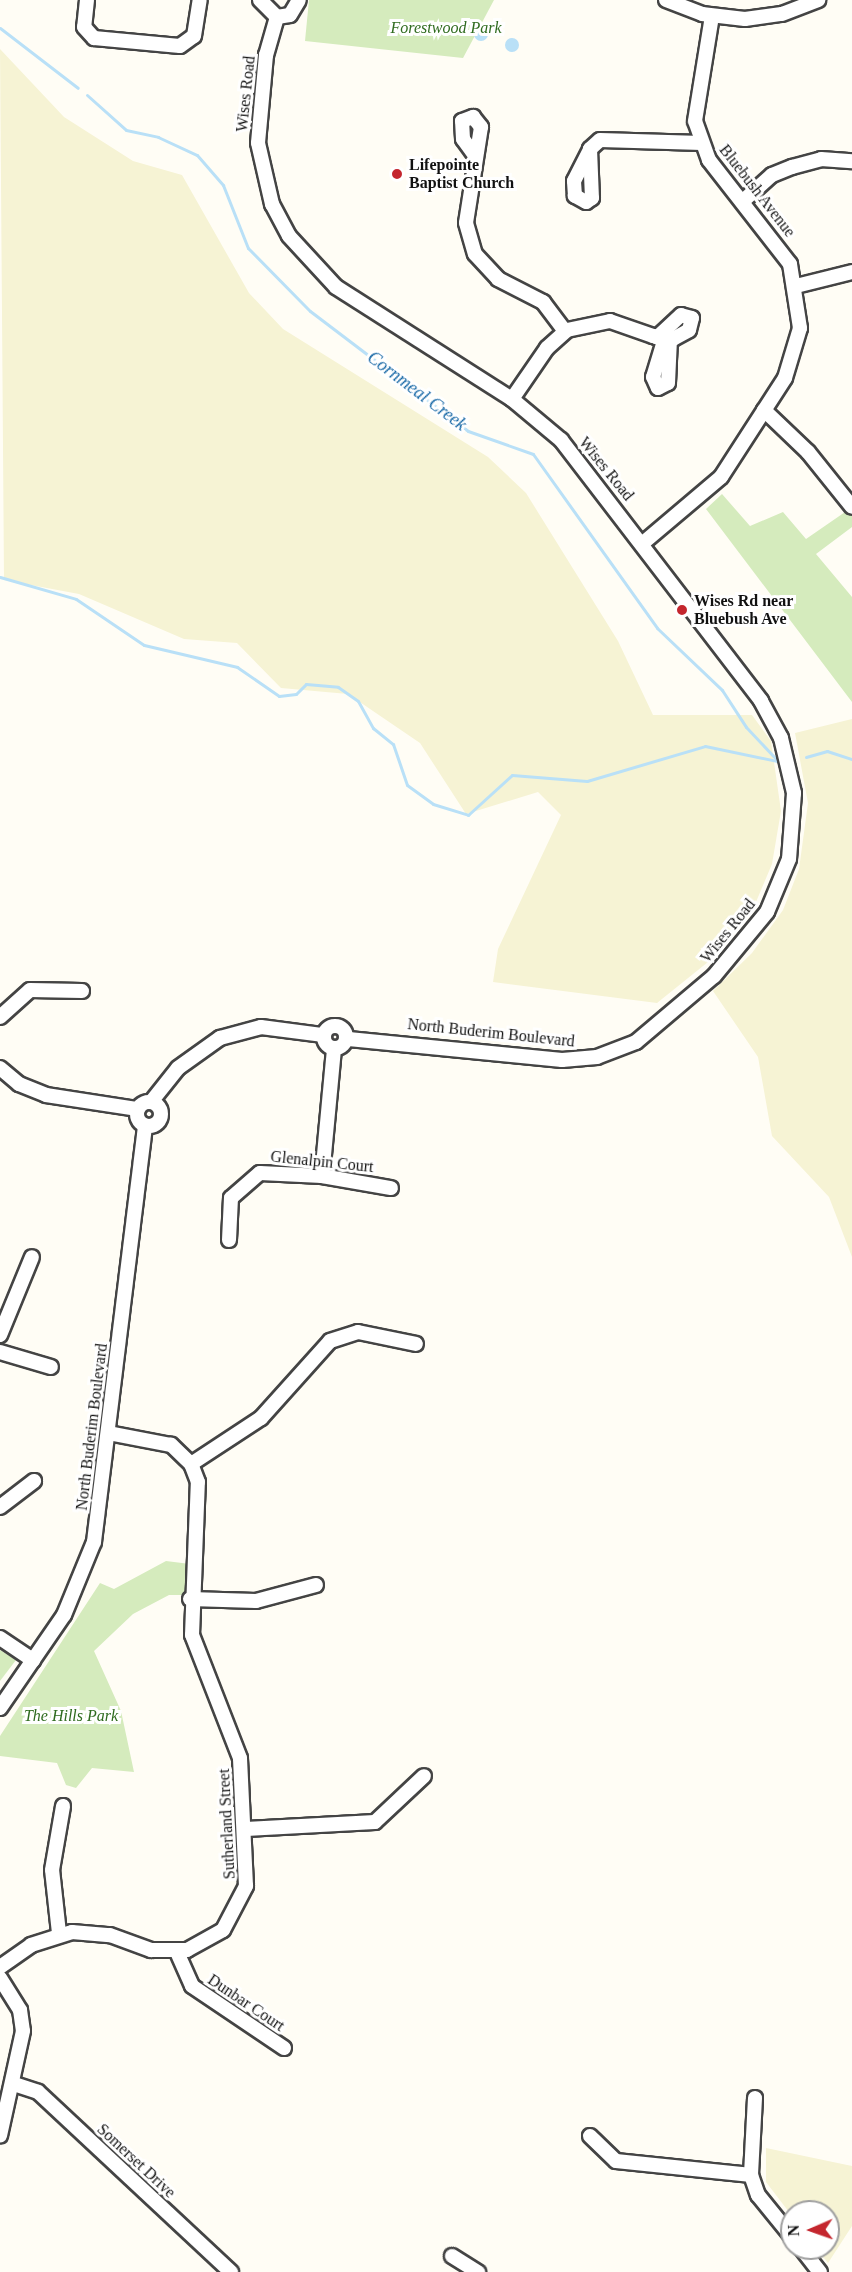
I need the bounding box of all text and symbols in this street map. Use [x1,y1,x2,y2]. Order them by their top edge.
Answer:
park label: Forestwood Park [391,18,501,38]
street label: Wises Road [232,55,260,133]
street label: Bluebush Avenue [715,141,799,241]
place label: Lifepointe Baptist Church [409,155,514,193]
marker: Lifepointe Baptist Church [390,167,404,181]
water label: Cornmeal Creek [363,347,471,435]
street label: Wises Road [575,433,637,505]
place label: Wises Rd near Bluebush Ave [694,591,793,629]
marker: Wises Rd near Bluebush Ave [675,603,689,617]
street label: Wises Road [697,895,759,967]
street label: North Buderim Boulevard [406,1015,576,1051]
street label: Glenalpin Court [270,1147,374,1177]
street label: North Buderim Boulevard [72,1342,112,1512]
park label: The Hills Park [24,1706,118,1726]
street label: Sutherland Street [215,1768,239,1880]
street label: Dunbar Court [204,1970,288,2036]
street label: Somerset Drive [93,2120,179,2202]
north arrow [780,2200,840,2260]
text: N [785,2225,802,2237]

